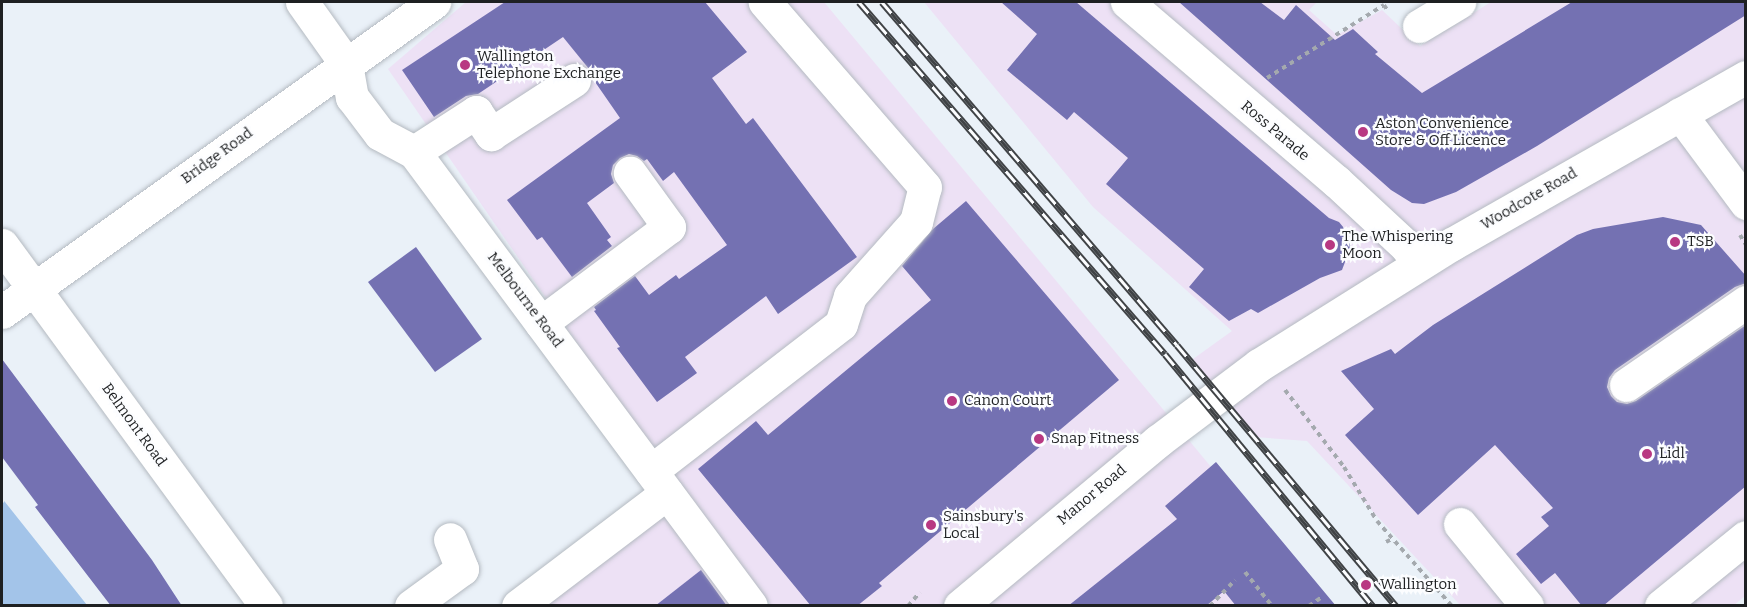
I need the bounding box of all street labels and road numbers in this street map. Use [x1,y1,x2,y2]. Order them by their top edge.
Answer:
street label: Ross Parade [1237,97,1313,165]
street label: Bridge Road [178,124,256,188]
street label: Woodcote Road [1478,164,1580,234]
street label: Melbourne Road [483,249,567,351]
street label: Belmont Road [98,380,170,470]
street label: Manor Road [1054,461,1130,529]

